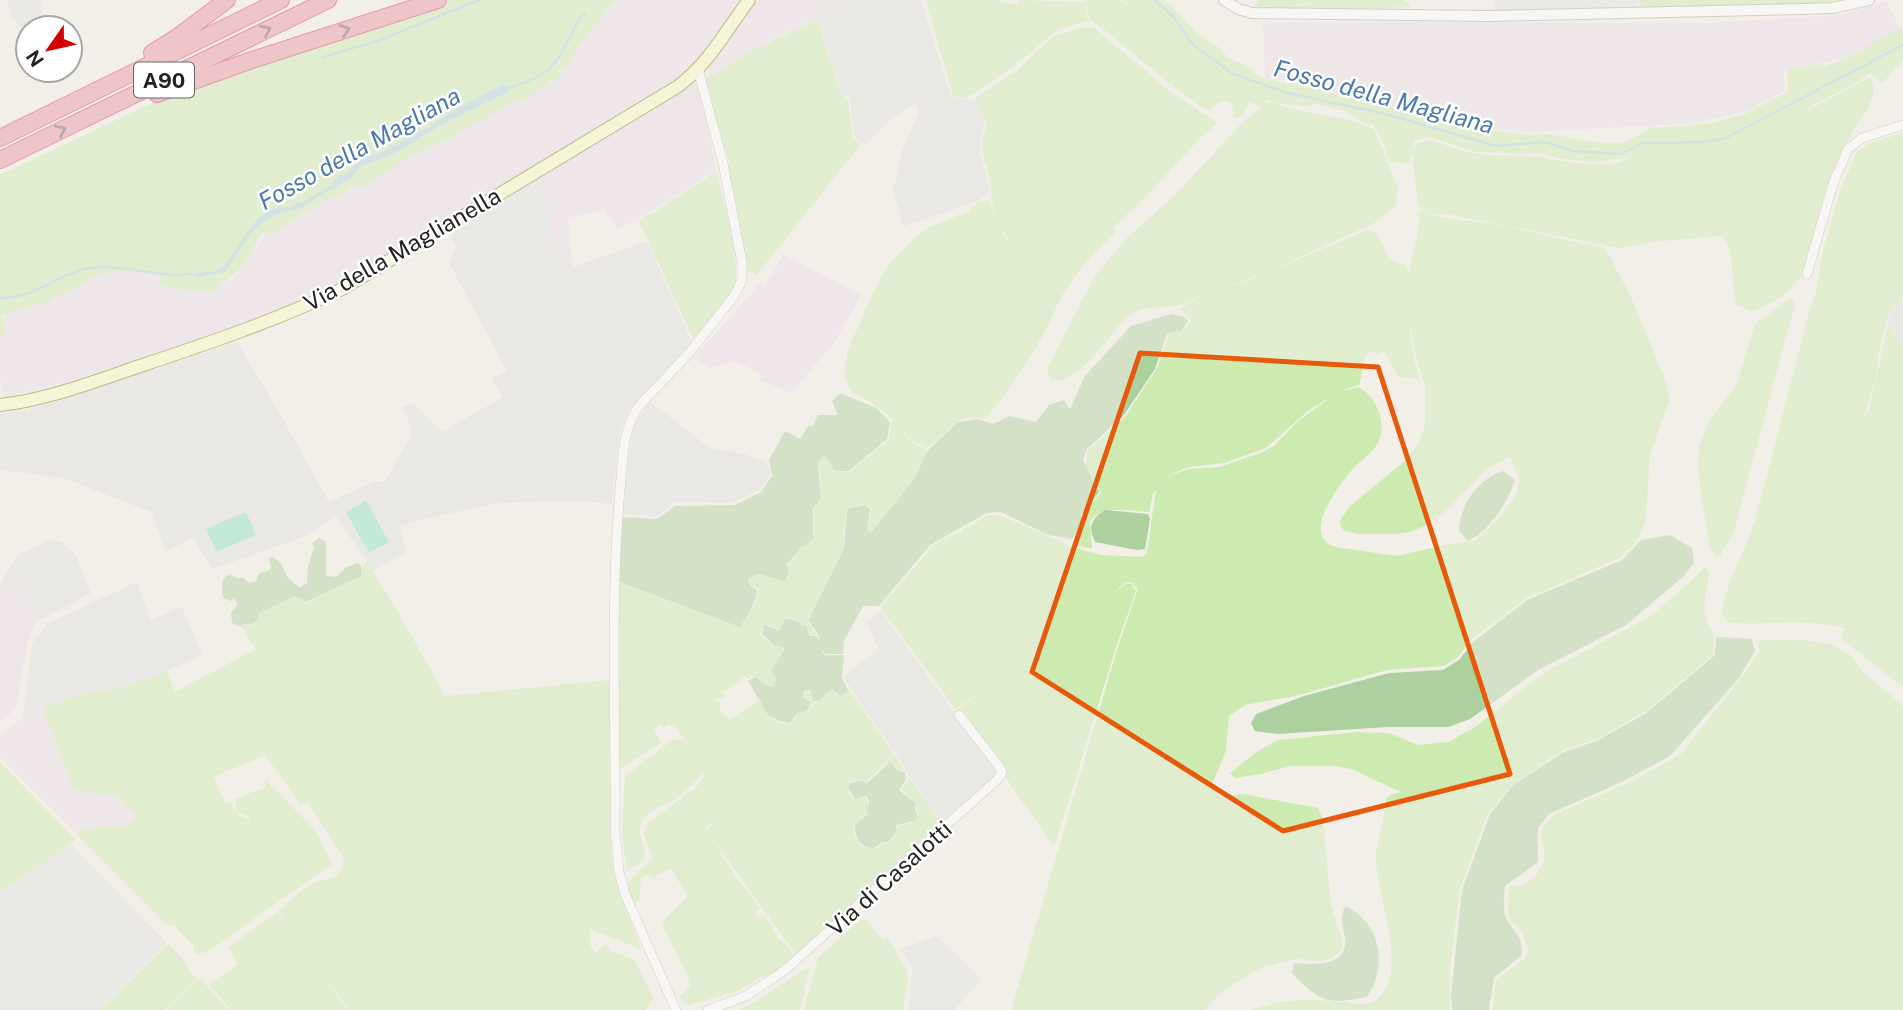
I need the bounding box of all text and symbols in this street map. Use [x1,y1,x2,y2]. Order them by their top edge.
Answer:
north arrow [14,14,84,84]
one-way arrow [339,24,351,39]
one-way arrow [259,25,271,39]
text: N [22,46,48,71]
water label: Fosso della Magliana [1271,53,1497,139]
road number: A90 [134,62,194,98]
water label: Fosso della Magliana [253,81,465,215]
one-way arrow [54,124,66,138]
street label: Via della Maglianella [299,182,505,316]
street label: Via di Casalotti [821,815,957,941]

